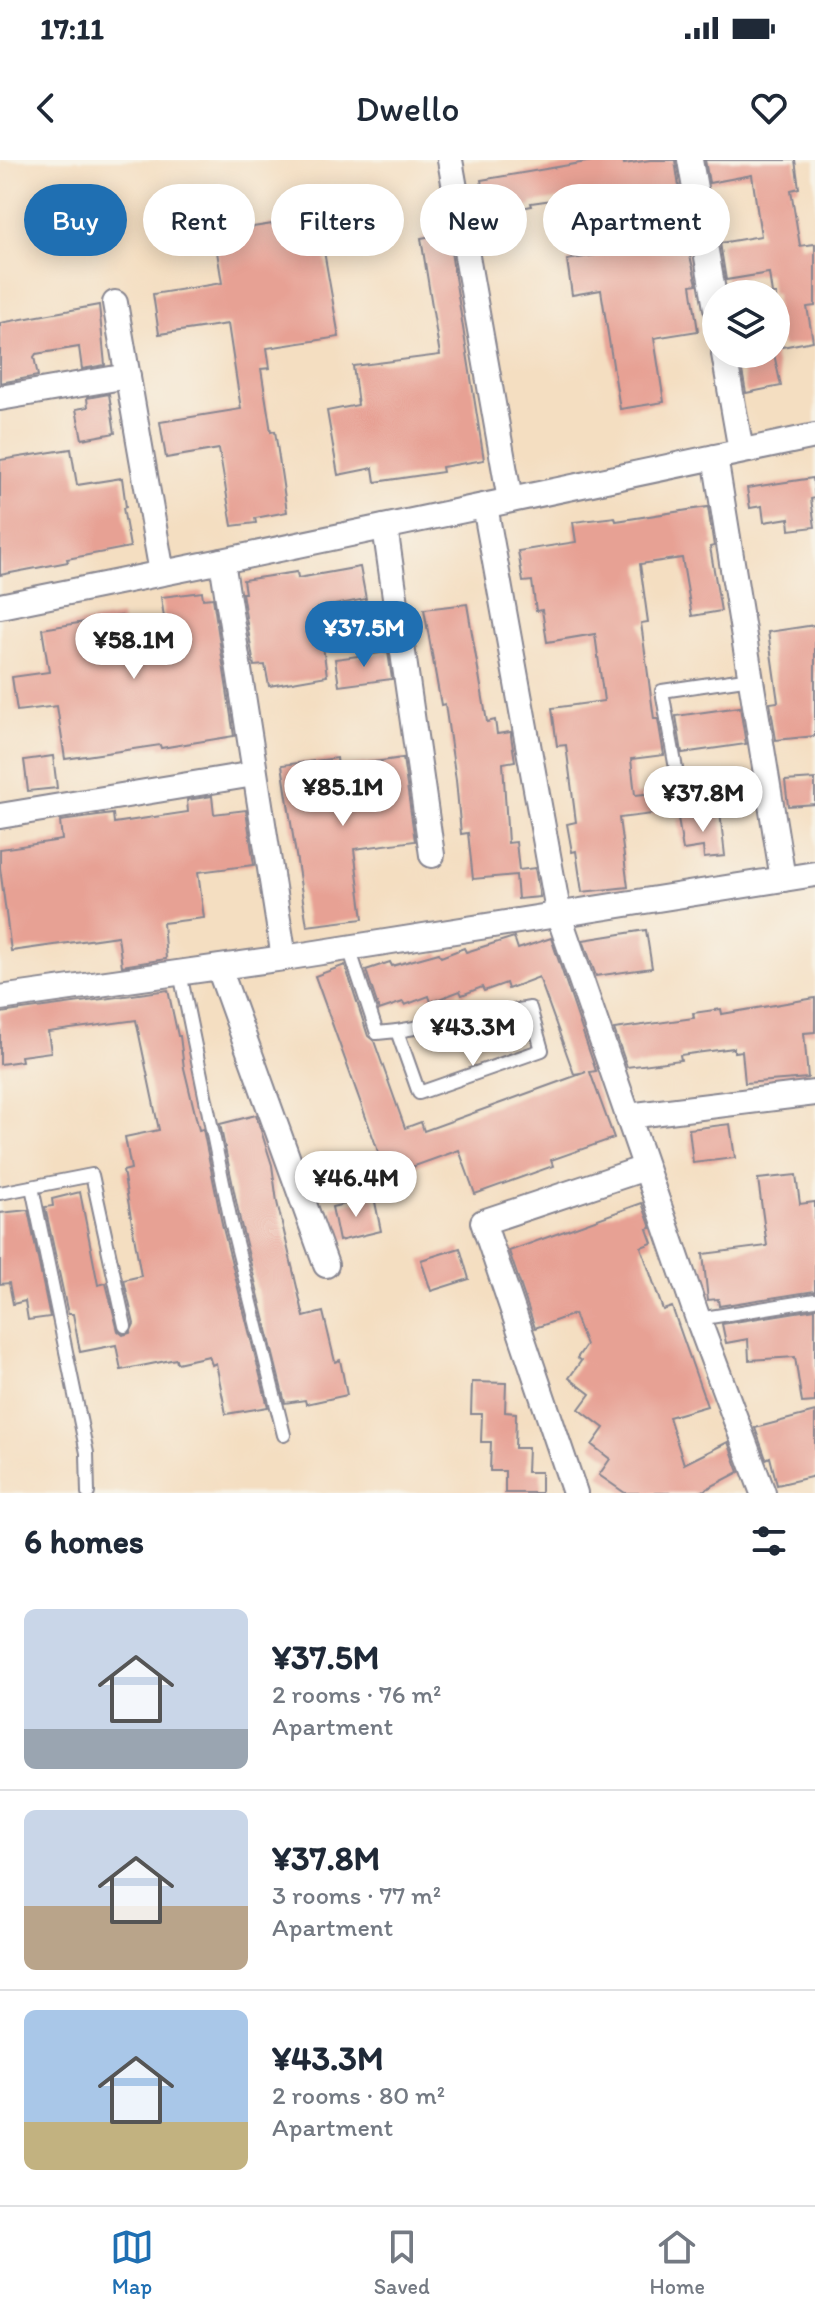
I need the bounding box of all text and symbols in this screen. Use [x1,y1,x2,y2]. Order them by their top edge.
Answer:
text: 17:11 [40,10,104,47]
icon: back [24,86,68,130]
icon: heart [747,86,791,130]
text: Dwello [355,87,460,130]
chip: Buy [24,184,127,256]
chip: Rent [143,184,255,256]
chip: Filters [271,184,404,256]
chip: New [420,184,527,256]
chip: Apartment [543,184,730,256]
map controls [702,280,790,368]
button: layers [702,280,790,368]
pin: ¥37.5M [299,601,429,669]
text: ¥37.5M [323,611,405,643]
pin: ¥58.1M [69,613,199,681]
text: ¥58.1M [93,623,175,655]
pin: ¥85.1M [278,760,408,828]
pin: ¥37.8M [638,766,768,834]
text: ¥85.1M [302,770,384,802]
text: ¥37.8M [662,776,744,808]
pin: ¥43.3M [408,1000,538,1068]
text: ¥43.3M [430,1010,516,1042]
pin: ¥46.4M [291,1151,421,1219]
text: ¥46.4M [313,1161,399,1193]
icon: filters [747,1519,791,1563]
text: 6 homes [24,1521,144,1562]
text: ¥37.5M [272,1637,379,1678]
icon: home [88,1641,184,1737]
text: 2 rooms · 76 m² [272,1678,441,1710]
text: Apartment [272,1710,393,1742]
text: ¥37.8M [272,1838,380,1879]
icon: home [88,1842,184,1938]
text: 3 rooms · 77 m² [272,1879,441,1911]
text: Apartment [272,1911,393,1943]
text: ¥43.3M [272,2038,384,2079]
icon: home [88,2042,184,2138]
text: 2 rooms · 80 m² [272,2079,445,2111]
text: Apartment [272,2111,393,2143]
tab: Map [110,2225,154,2300]
tab: Saved [374,2225,430,2300]
tab: Home [650,2225,705,2300]

